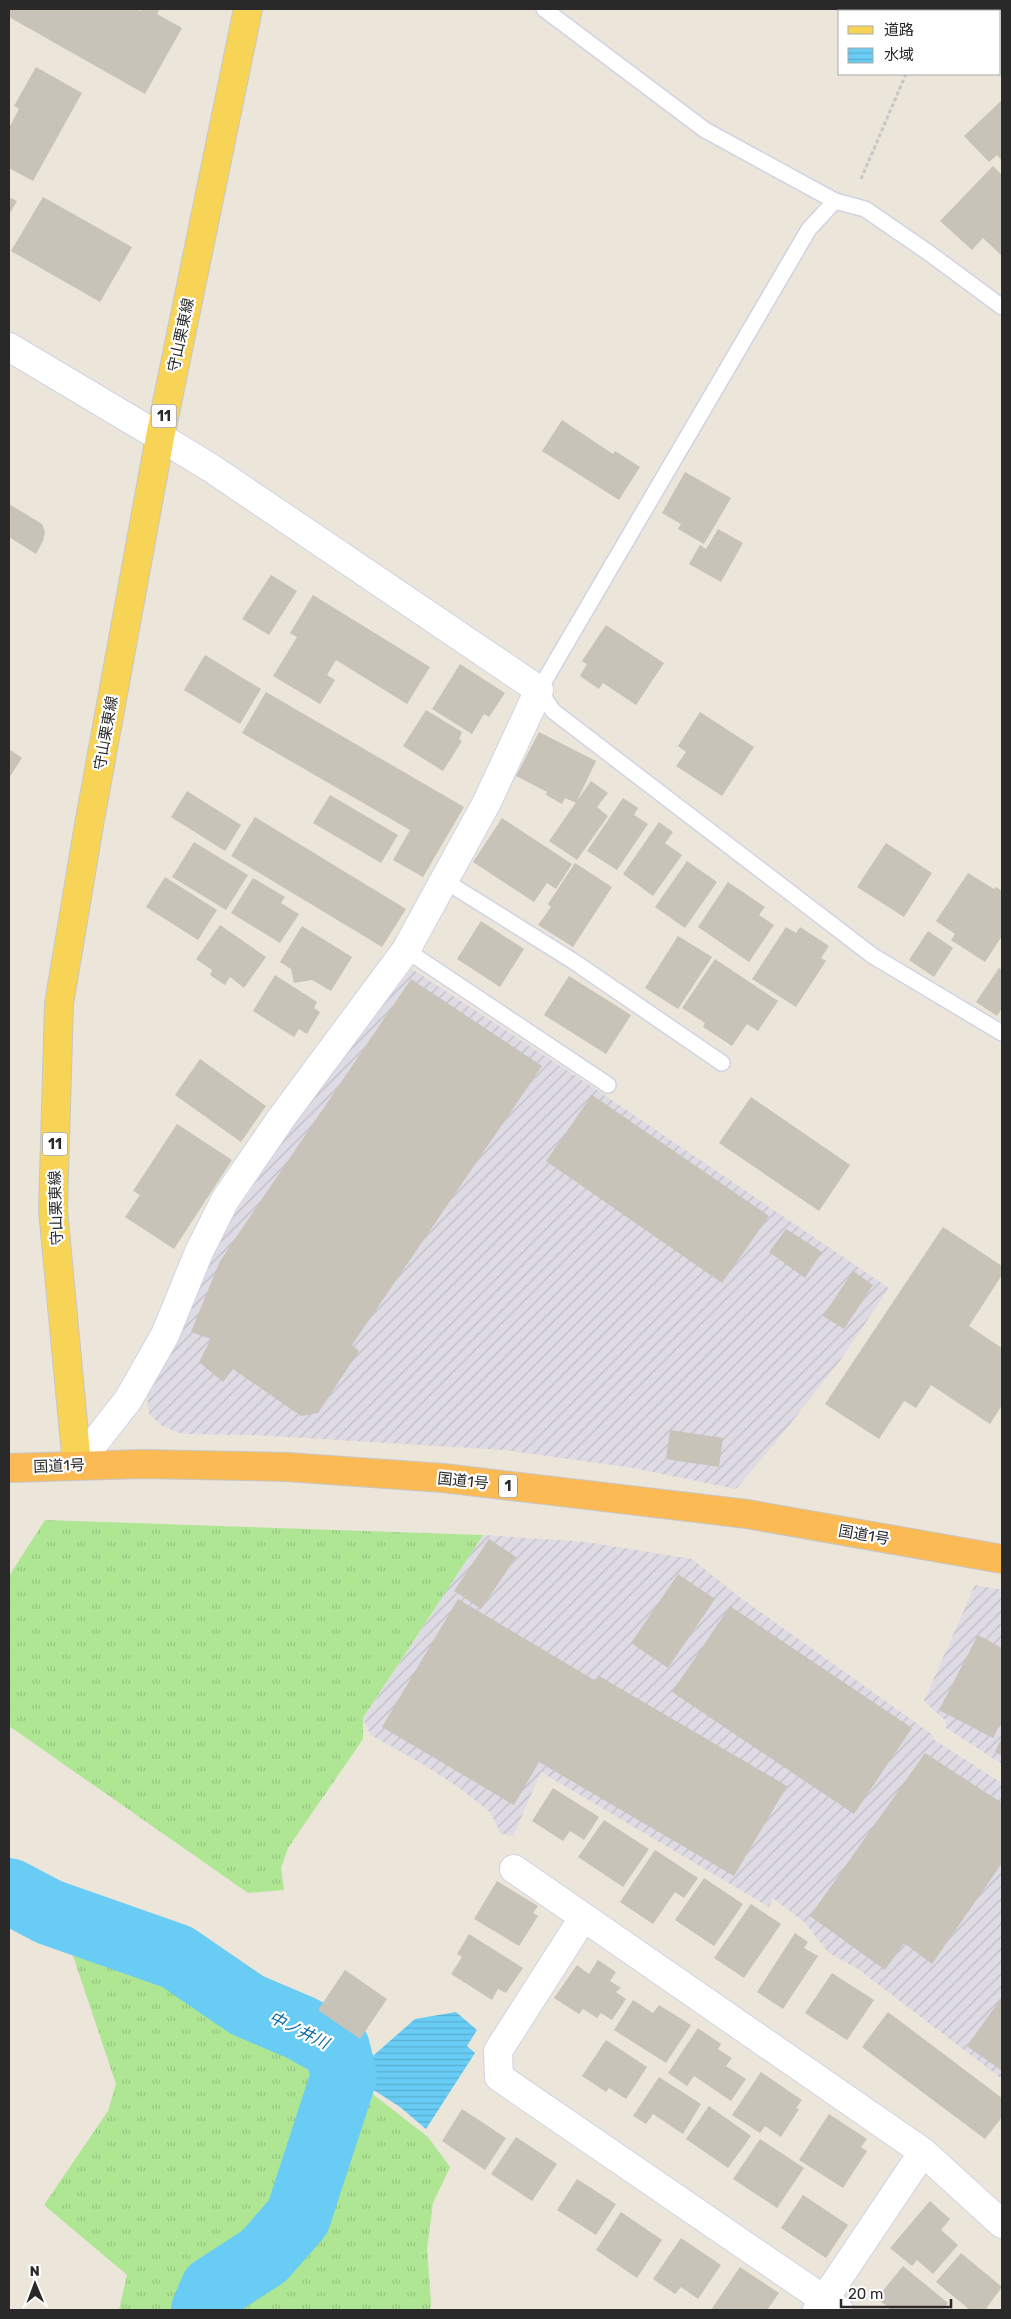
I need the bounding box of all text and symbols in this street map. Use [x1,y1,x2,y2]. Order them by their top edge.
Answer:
legend [838,10,1001,75]
text: 道路 [884,21,914,39]
text: 水域 [884,46,914,64]
street label: 守山栗東線 [164,296,198,374]
road number: 11 [152,404,176,428]
street label: 守山栗東線 [91,694,121,772]
road number: 11 [42,1132,68,1156]
street label: 守山栗東線 [46,1170,66,1246]
street label: 国道1号 [33,1456,85,1476]
street label: 国道1号 [436,1469,490,1493]
road number: 1 [499,1474,517,1498]
street label: 国道1号 [837,1522,891,1548]
water label: 中ノ井川 [266,2007,334,2053]
north arrow [10,2259,60,2309]
text: N [30,2263,40,2280]
scale bar [841,2276,951,2308]
text: 20 m [848,2285,883,2303]

